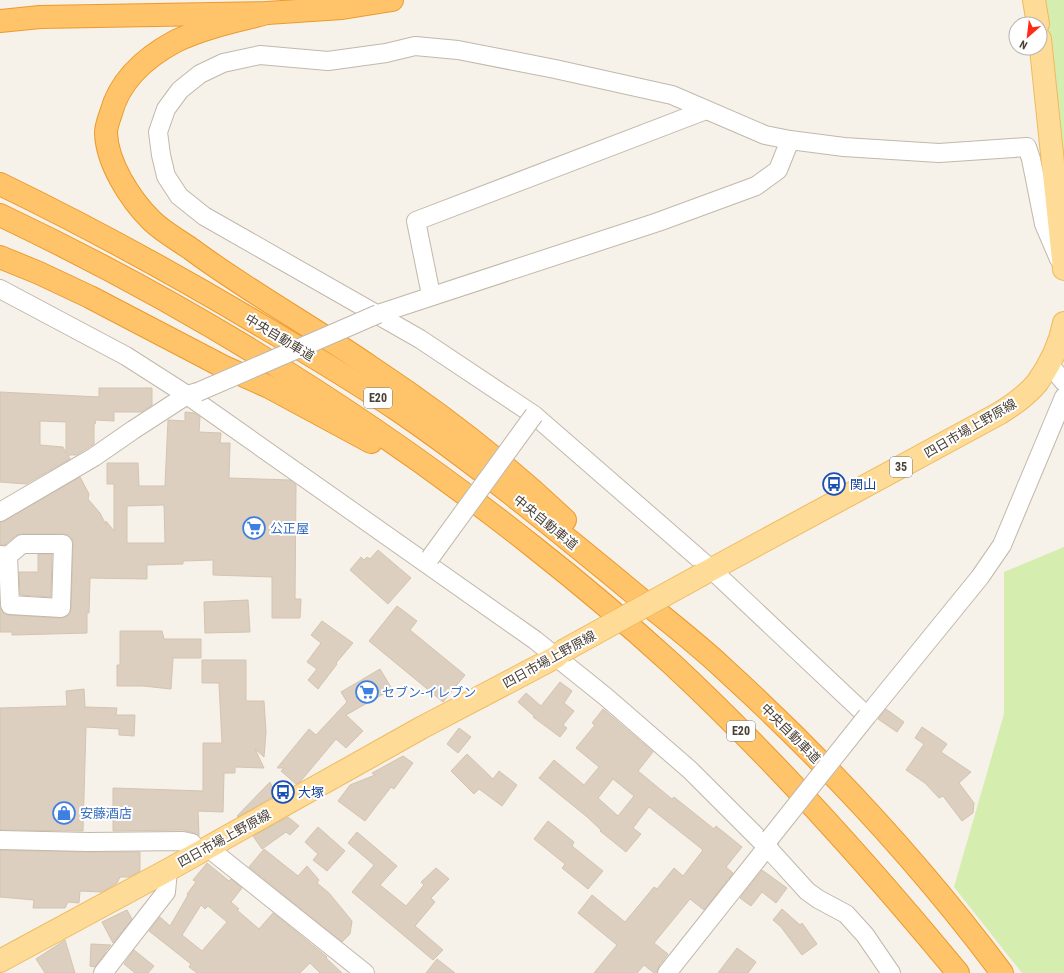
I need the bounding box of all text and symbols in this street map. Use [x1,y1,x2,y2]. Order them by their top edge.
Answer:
north arrow [1008,16,1048,56]
text: N [1017,37,1030,52]
street label: 中央自動車道 [242,311,317,364]
road number: E20 [364,388,392,408]
street label: 四日市場上野原線 [921,396,1019,461]
road number: 35 [890,457,912,477]
bus stop icon: 関山 [821,471,847,497]
place label: 関山 [850,477,876,492]
street label: 中央自動車道 [511,492,581,553]
supermarket icon: 公正屋 [241,515,267,541]
place label: 公正屋 [270,521,309,536]
street label: 四日市場上野原線 [500,628,598,691]
supermarket icon: セブン-イレブン [354,679,380,705]
place label: セブン-イレブン [382,685,476,700]
street label: 中央自動車道 [758,700,824,766]
road number: E20 [727,721,755,741]
bus stop icon: 大塚 [270,779,296,805]
place label: 大塚 [298,785,324,800]
shop icon: 安藤酒店 [51,800,77,826]
place label: 安藤酒店 [80,806,132,821]
street label: 四日市場上野原線 [175,807,273,870]

